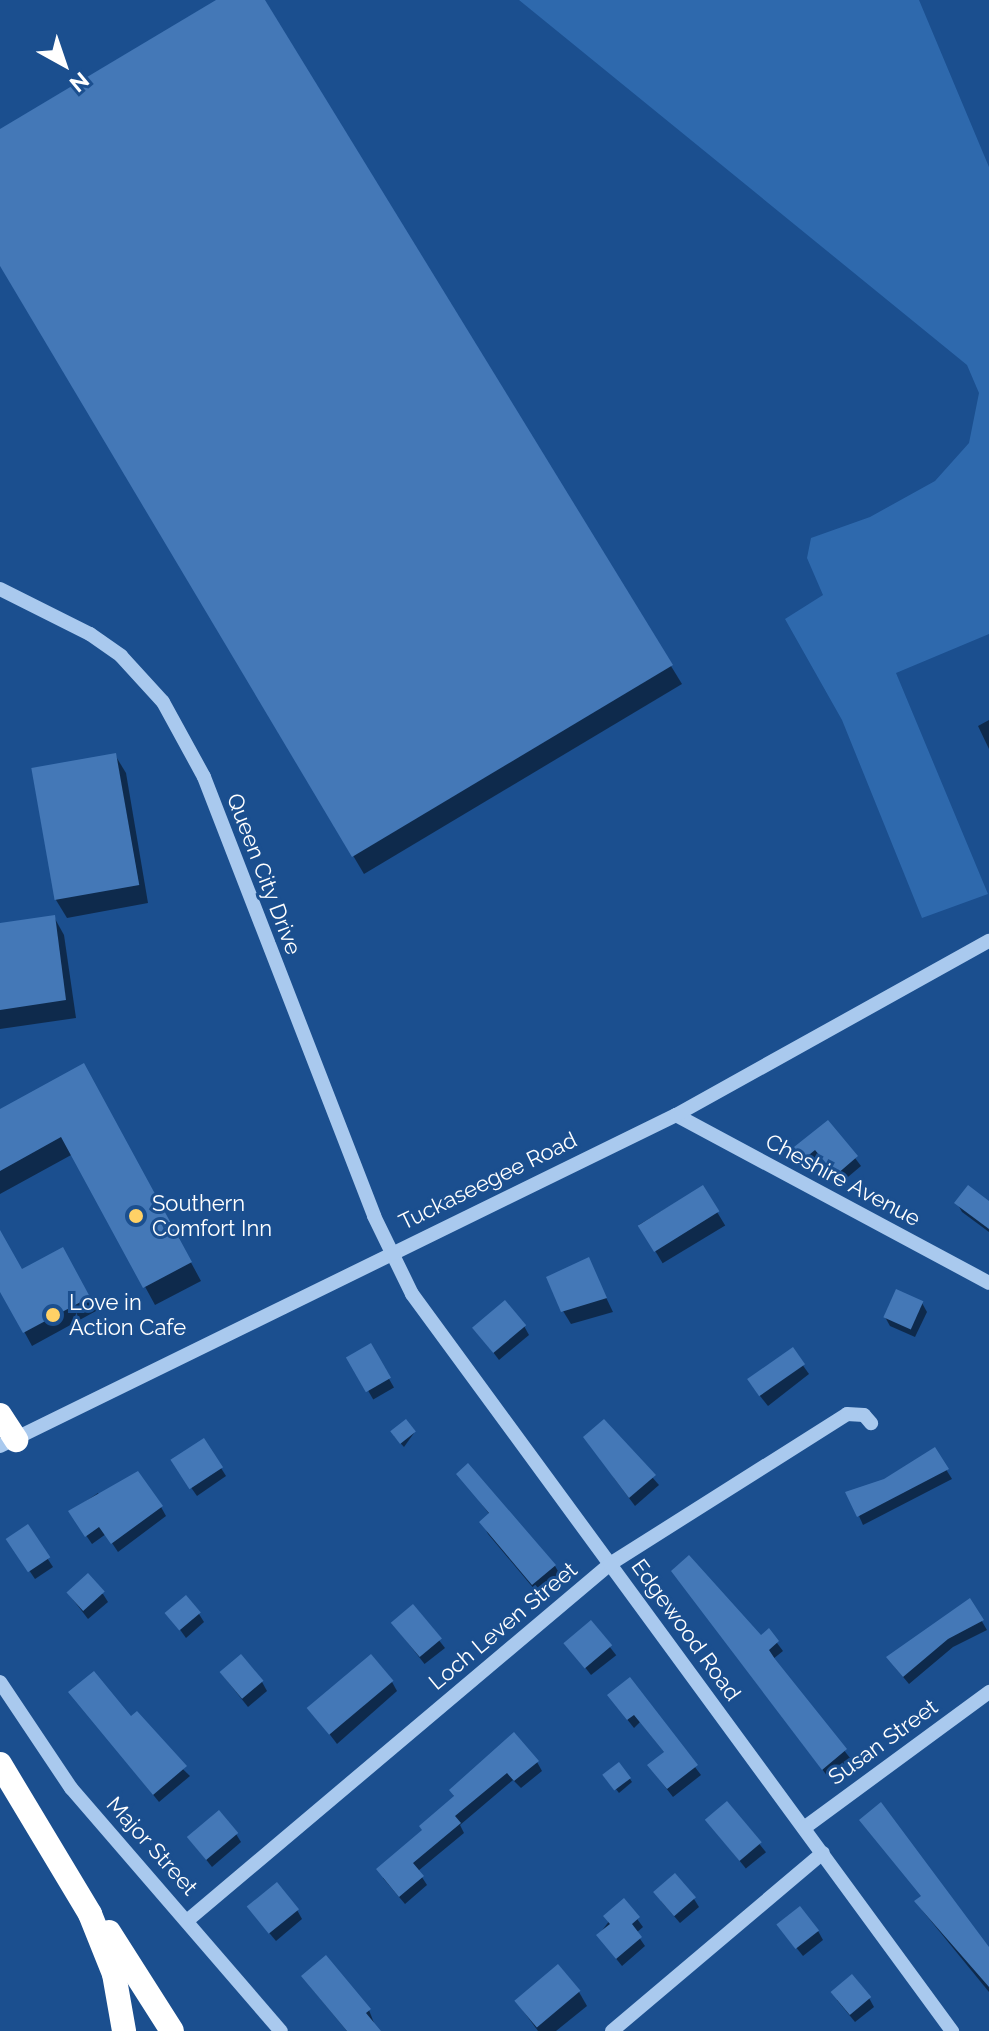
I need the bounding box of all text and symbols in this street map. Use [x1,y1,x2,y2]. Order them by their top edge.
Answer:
north arrow [24,24,104,104]
text: N [65,67,94,98]
street label: Queen City Drive [221,789,307,959]
street label: Tuckaseegee Road [395,1126,581,1236]
street label: Cheshire Avenue [761,1128,925,1232]
place label: Southern Comfort Inn [152,1190,272,1242]
marker: Southern Comfort Inn [127,1207,145,1225]
place label: Love in Action Cafe [69,1289,186,1340]
marker: Love in Action Cafe [44,1306,62,1324]
street label: Edgewood Road [626,1554,746,1706]
street label: Loch Leven Street [424,1556,582,1696]
street label: Susan Street [823,1694,943,1790]
street label: Major Street [101,1791,203,1901]

